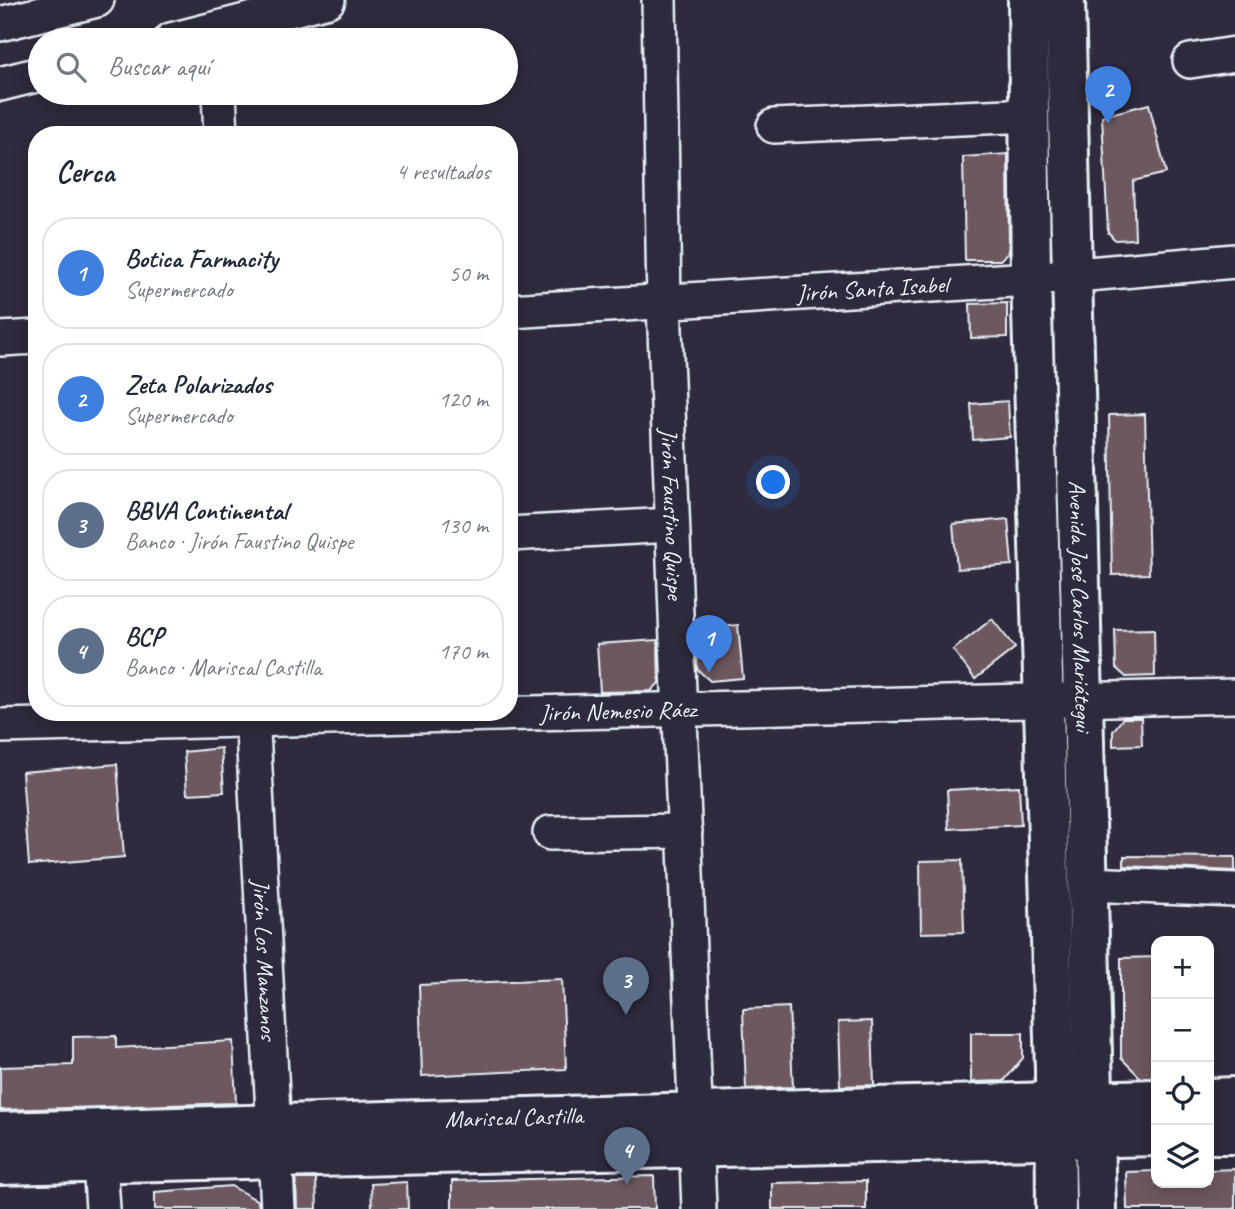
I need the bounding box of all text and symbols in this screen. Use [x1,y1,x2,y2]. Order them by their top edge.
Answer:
search box [28,28,518,105]
icon: search [52,48,90,86]
text: Buscar aquí [108,50,210,83]
pin: 2 [1085,66,1131,124]
text: Cerca [56,153,114,191]
text: 4 resultados [396,157,490,186]
text: Botica Farmacity [125,242,278,275]
text: 1 [76,259,86,288]
text: 50 m [449,259,488,288]
street label: Jirón Santa Isabel [795,269,953,308]
text: Supermercado [125,275,233,304]
text: Zeta Polarizados [125,368,272,401]
text: 2 [76,385,86,414]
text: 120 m [439,385,488,414]
text: Supermercado [125,401,233,430]
street label: Jirón Faustino Quispe [654,426,691,602]
your location [756,465,790,499]
street label: Avenida José Carlos Mariátegui [1062,480,1099,735]
text: BBVA Continental [125,494,288,527]
text: 3 [76,511,86,540]
text: 130 m [439,511,488,540]
text: Banco · Jirón Faustino Quispe [125,527,353,556]
pin: 1 [686,615,732,673]
text: BCP [125,620,163,653]
text: 4 [76,637,86,666]
text: 170 m [439,637,488,666]
text: Banco · Mariscal Castilla [125,653,321,682]
street label: Jirón Nemesio Ráez [538,694,699,728]
street label: Jirón Los Manzanos [246,877,284,1043]
map controls [1151,936,1214,1188]
button: + [1151,936,1214,999]
pin: 3 [603,957,649,1015]
button: − [1151,999,1214,1062]
button: locate [1151,1062,1214,1125]
street label: Mariscal Castilla [444,1100,585,1134]
button: layers [1151,1125,1214,1188]
pin: 4 [604,1127,650,1185]

